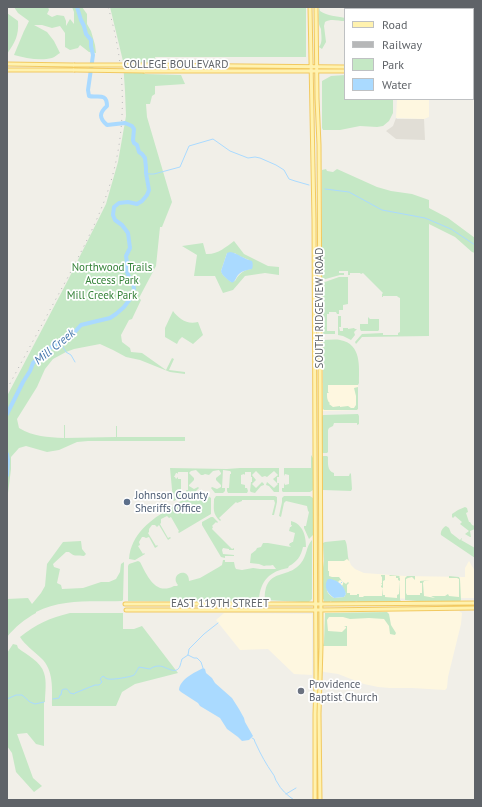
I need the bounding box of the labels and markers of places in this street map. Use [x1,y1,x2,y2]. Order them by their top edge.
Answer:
place label: Johnson County Sheriffs Office [135,489,208,515]
marker: Johnson County Sheriffs Office [122,497,132,507]
place label: Providence Baptist Church [309,678,378,704]
marker: Providence Baptist Church [296,686,306,696]

